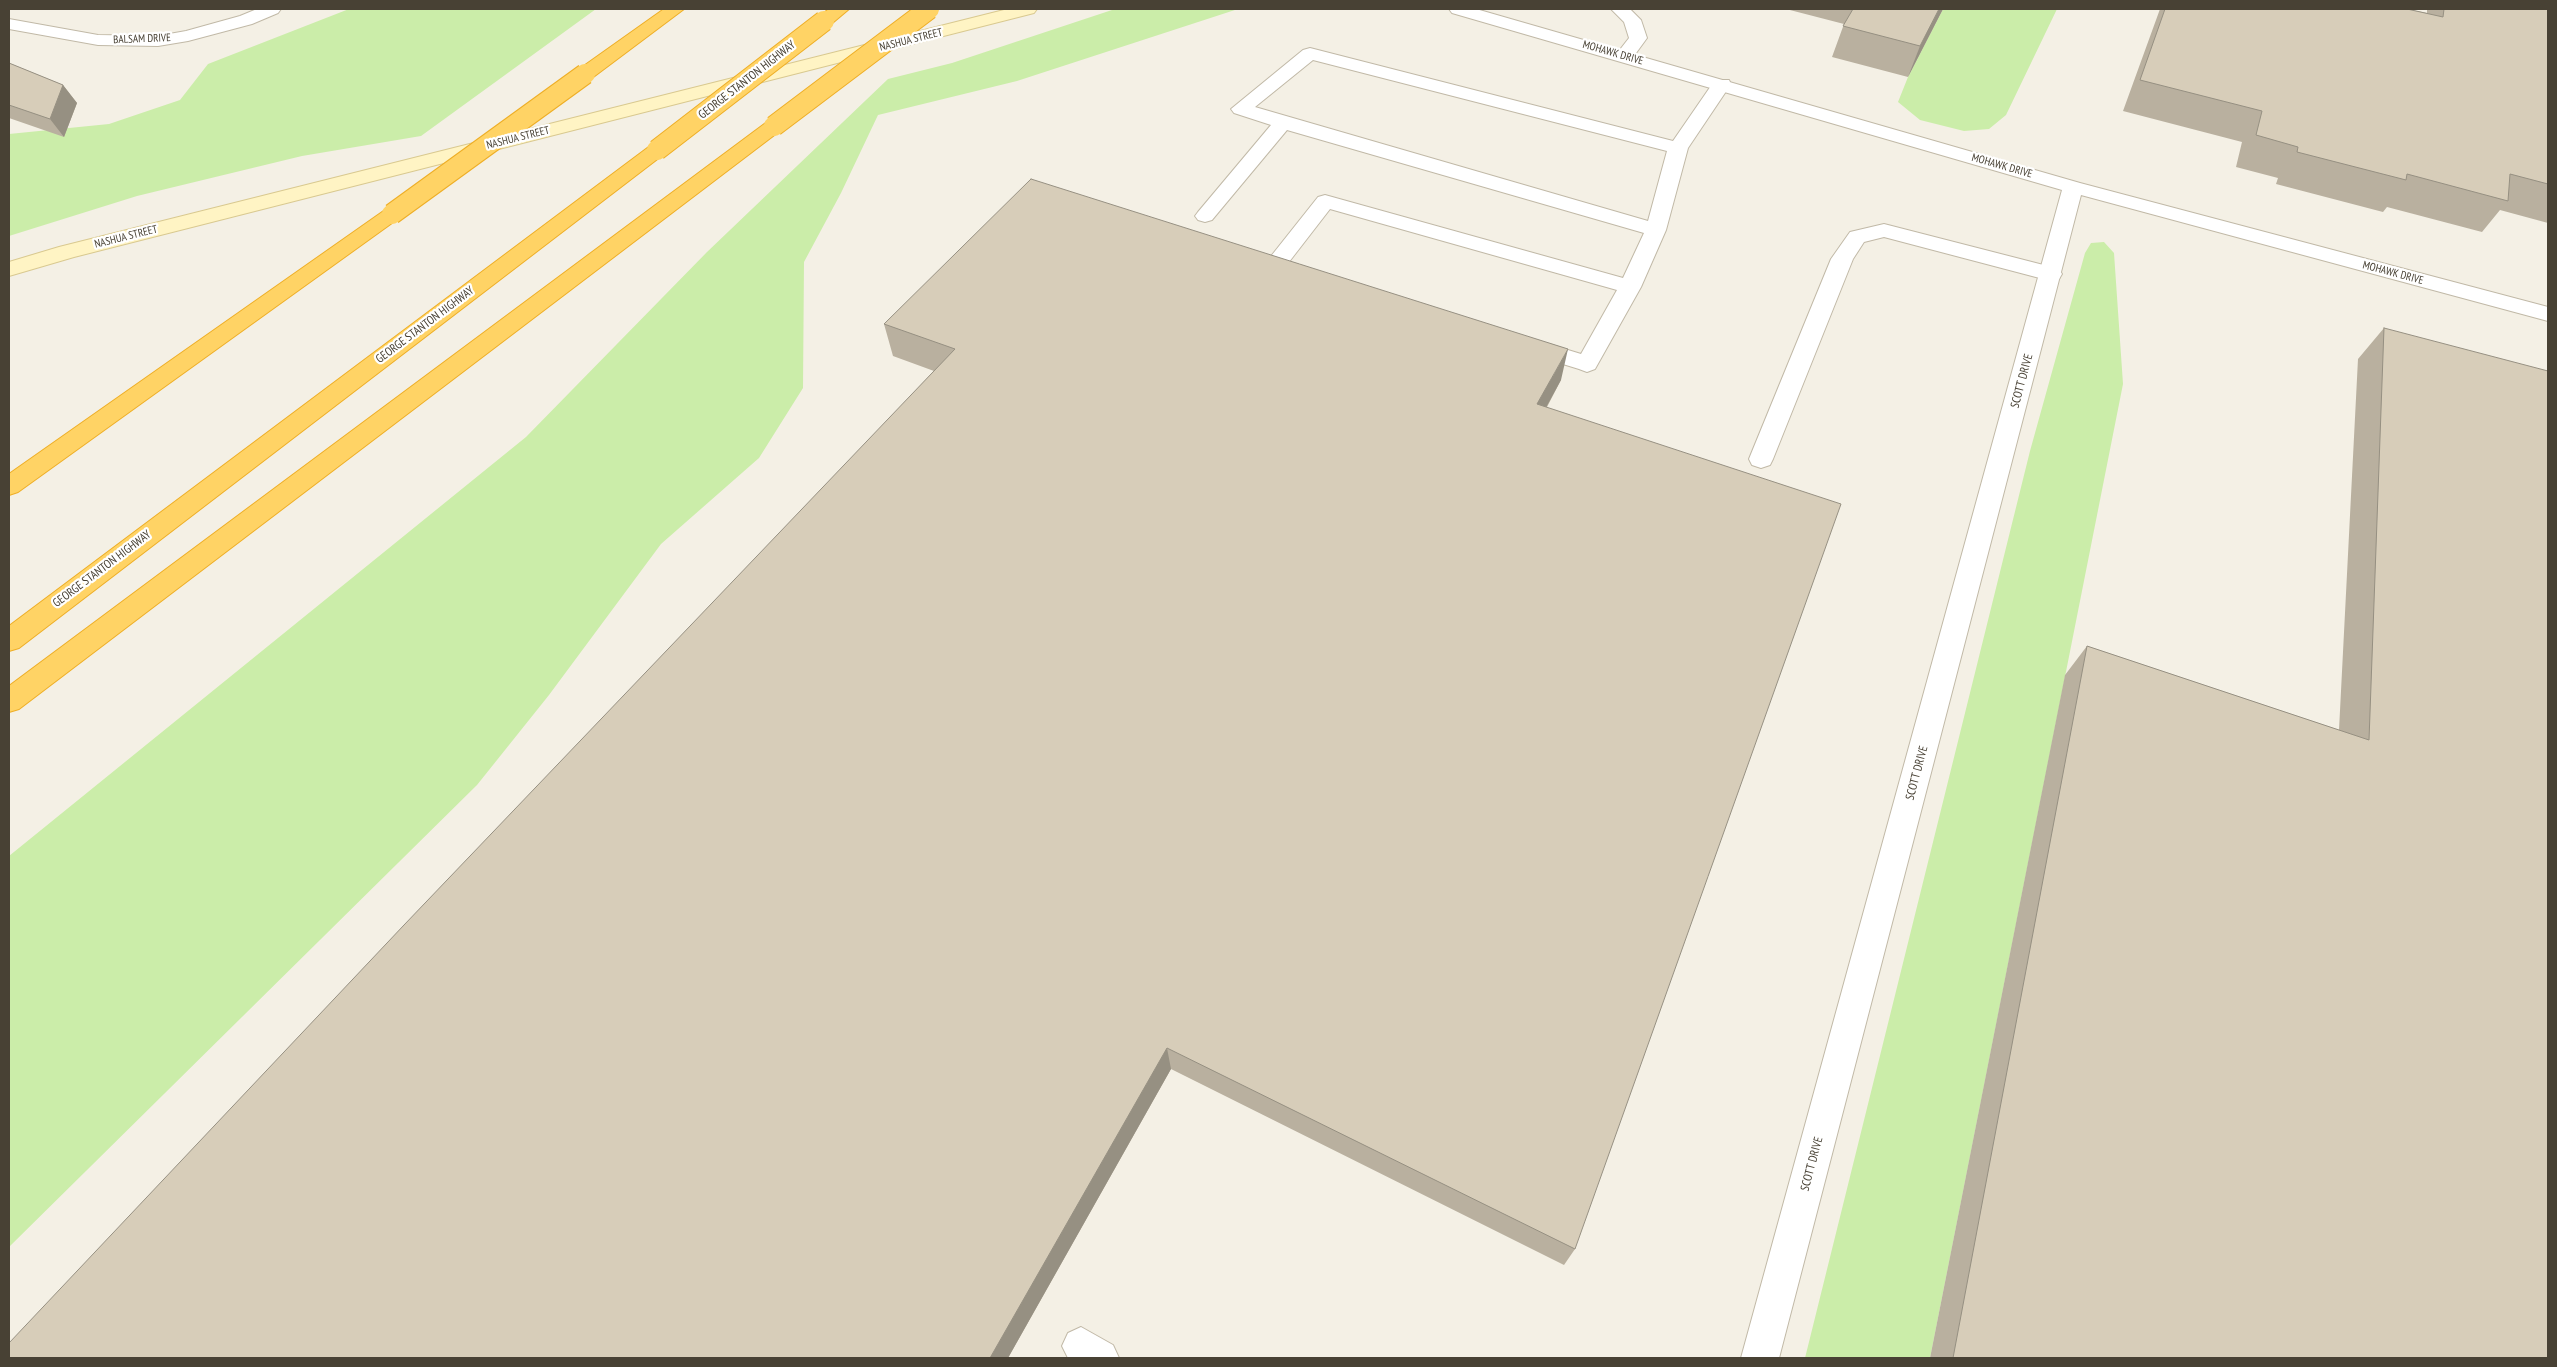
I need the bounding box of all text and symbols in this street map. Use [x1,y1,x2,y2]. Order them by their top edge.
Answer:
street label: NASHUA STREET [878,26,944,54]
street label: BALSAM DRIVE [113,31,171,47]
street label: GEORGE STANTON HIGHWAY [696,38,798,122]
street label: MOHAWK DRIVE [1581,38,1645,68]
street label: NASHUA STREET [485,124,551,152]
street label: MOHAWK DRIVE [1970,151,2034,181]
street label: NASHUA STREET [93,223,159,251]
street label: MOHAWK DRIVE [2361,259,2425,287]
street label: GEORGE STANTON HIGHWAY [373,283,477,367]
street label: SCOTT DRIVE [2008,352,2036,410]
street label: GEORGE STANTON HIGHWAY [50,527,154,611]
street label: SCOTT DRIVE [1903,744,1931,802]
street label: SCOTT DRIVE [1798,1135,1826,1193]

